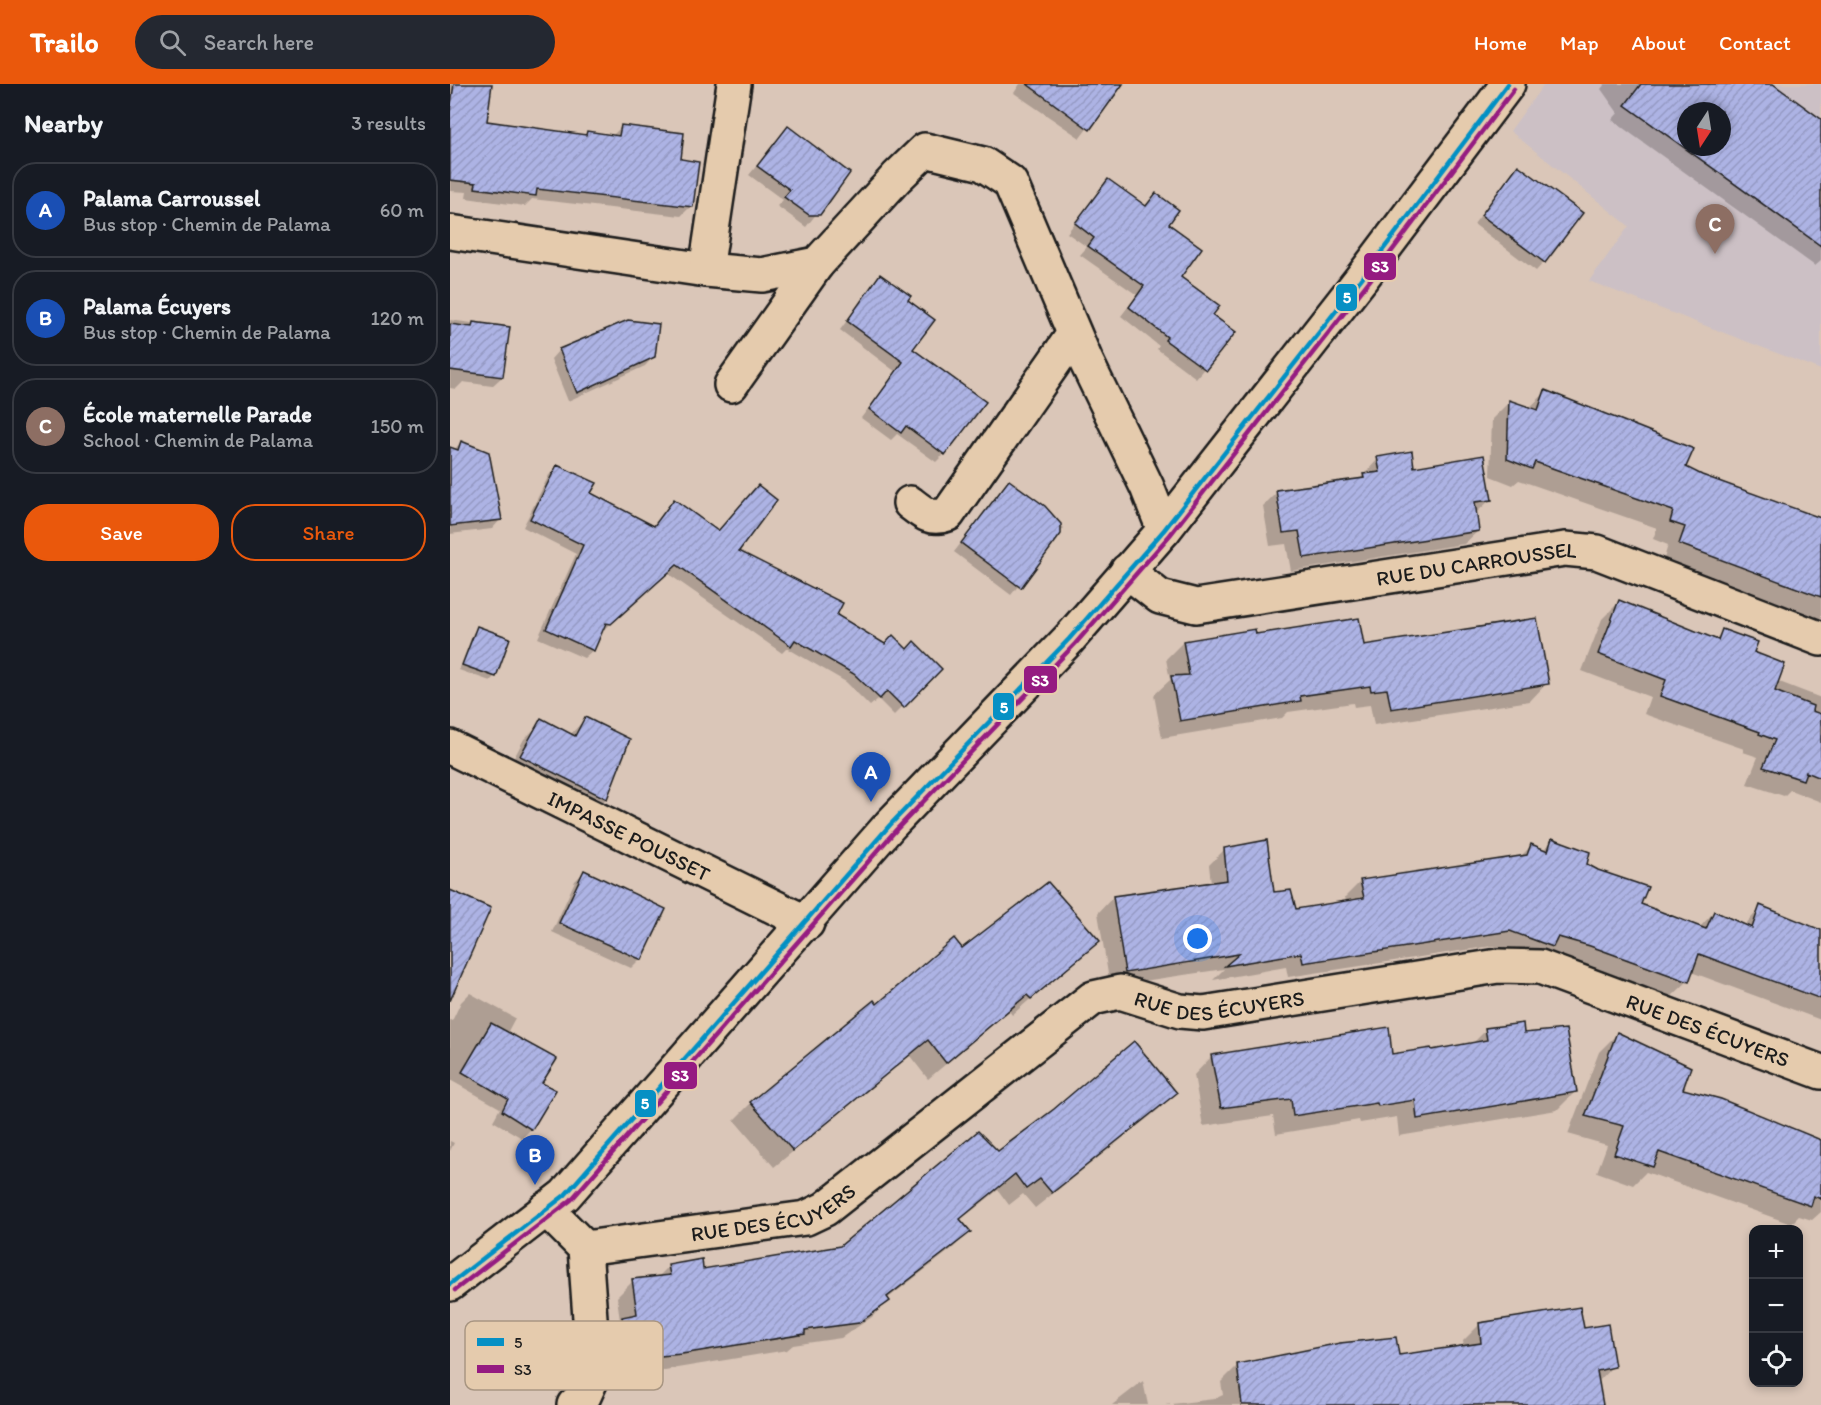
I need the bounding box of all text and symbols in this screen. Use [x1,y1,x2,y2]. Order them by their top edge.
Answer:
search box [135,15,555,69]
text: Trailo [30,25,99,59]
icon: search [156,26,189,59]
text: Search here [204,29,314,56]
text: Home [1474,30,1527,55]
text: Map [1560,30,1599,55]
text: About [1632,30,1686,55]
text: Contact [1719,30,1791,55]
north arrow [1677,102,1731,156]
text: Nearby [24,107,103,139]
text: 3 results [351,111,426,135]
text: Palama Carroussel [83,185,260,212]
text: A [39,198,52,222]
text: 60 m [380,198,424,222]
pin: C [1696,204,1734,254]
text: Bus stop · Chemin de Palama [83,212,331,236]
line badge: S3 [1363,252,1397,281]
text: S3 [1371,257,1389,276]
line badge: 5 [1335,283,1358,312]
text: 5 [1343,288,1352,307]
text: Palama Écuyers [83,293,231,320]
text: B [39,306,52,330]
text: 120 m [371,306,424,330]
text: Bus stop · Chemin de Palama [83,320,331,344]
text: École maternelle Parade [83,401,312,428]
text: C [39,414,52,438]
text: 150 m [371,414,424,438]
text: School · Chemin de Palama [83,428,313,452]
button: Save [24,504,219,561]
button: Share [231,504,426,561]
street label: RUE DU CARROUSSEL [1374,536,1578,590]
line badge: S3 [1023,665,1058,694]
text: S3 [1031,671,1049,690]
line badge: 5 [992,692,1015,721]
text: 5 [1000,698,1009,717]
pin: A [852,752,890,802]
street label: IMPASSE POUSSET [544,785,715,886]
your location [1183,924,1212,953]
street label: RUE DES ÉCUYERS [1131,985,1306,1026]
street label: RUE DES ÉCUYERS [1623,988,1793,1072]
line badge: S3 [663,1061,698,1090]
text: S3 [671,1066,689,1085]
line badge: 5 [634,1089,657,1118]
text: 5 [641,1094,650,1113]
pin: B [516,1136,554,1185]
street label: RUE DES ÉCUYERS [689,1178,860,1246]
map controls [1749,1225,1803,1387]
button: + [1749,1225,1803,1279]
button: − [1749,1279,1803,1333]
legend [465,1321,663,1390]
text: 5 [514,1333,522,1352]
button: locate [1749,1333,1803,1387]
text: S3 [514,1360,532,1379]

